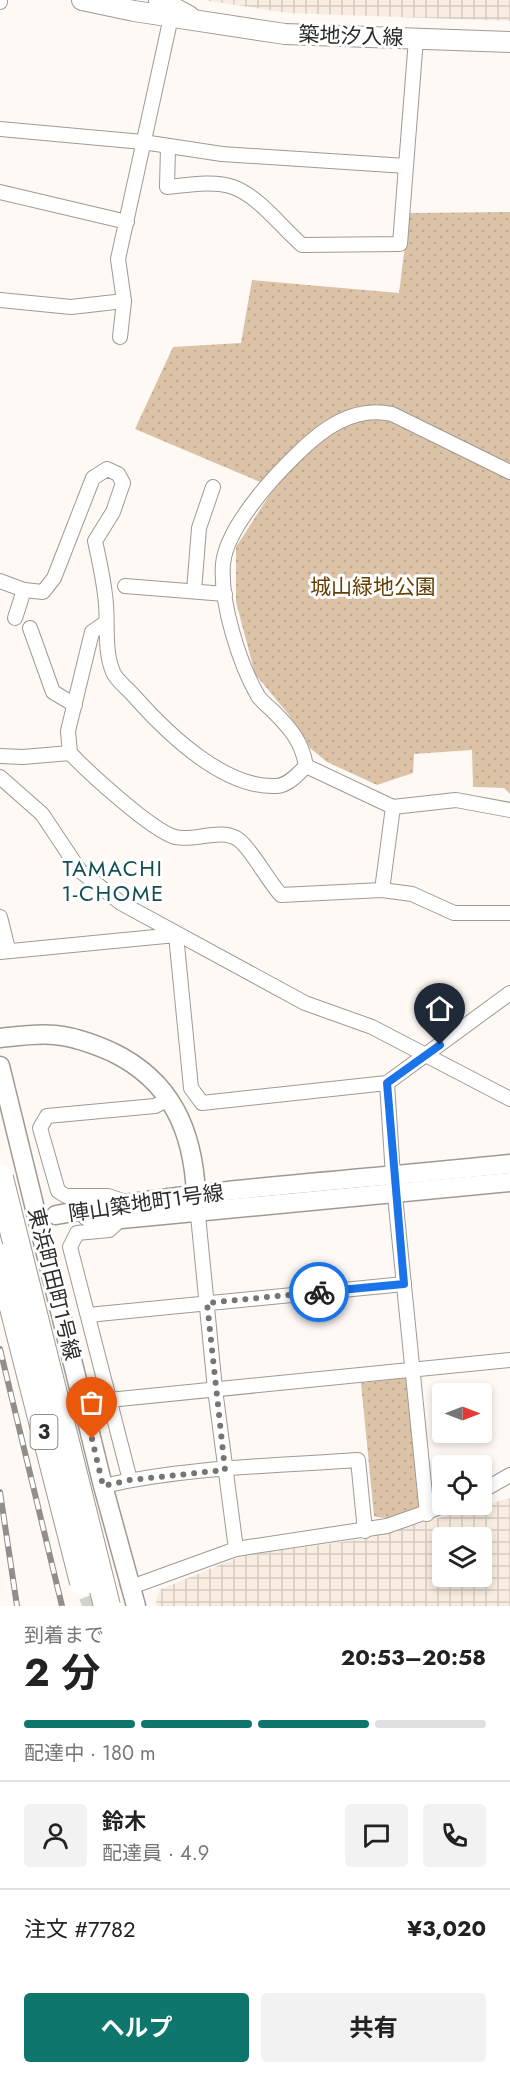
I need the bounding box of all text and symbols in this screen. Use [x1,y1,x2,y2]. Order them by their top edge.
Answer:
street label: 築地汐入線 [298,19,404,53]
park label: 城山緑地公園 [310,572,436,602]
district label: TAMACHI 1-CHOME [61,852,165,909]
pin [414,983,465,1045]
icon: home [423,992,456,1025]
street label: 陣山築地町1号線 [66,1177,226,1229]
street label: 東浜町田町1号線 [21,1204,87,1364]
courier [289,1262,349,1322]
icon: bike [303,1276,336,1309]
pin [66,1377,117,1439]
north arrow [432,1383,492,1443]
map controls [432,1383,492,1587]
icon: bag [75,1386,108,1419]
road number: 3 [30,1415,57,1449]
button: locate [432,1455,492,1515]
button: layers [432,1527,492,1587]
text: 到着まで [24,1621,104,1650]
text: 20:53–20:58 [341,1641,486,1673]
text: 2 分 [24,1644,100,1701]
text: 配達中 · 180 m [24,1739,156,1768]
button: person [24,1804,87,1867]
button: chat [345,1804,408,1867]
button: phone [423,1804,486,1867]
text: 鈴木 [102,1805,146,1837]
text: 配達員 · 4.9 [102,1839,209,1868]
text: ¥3,020 [407,1912,486,1944]
text: 注文 #7782 [24,1913,136,1945]
button: ヘルプ [24,1993,249,2062]
button: 共有 [261,1993,486,2062]

